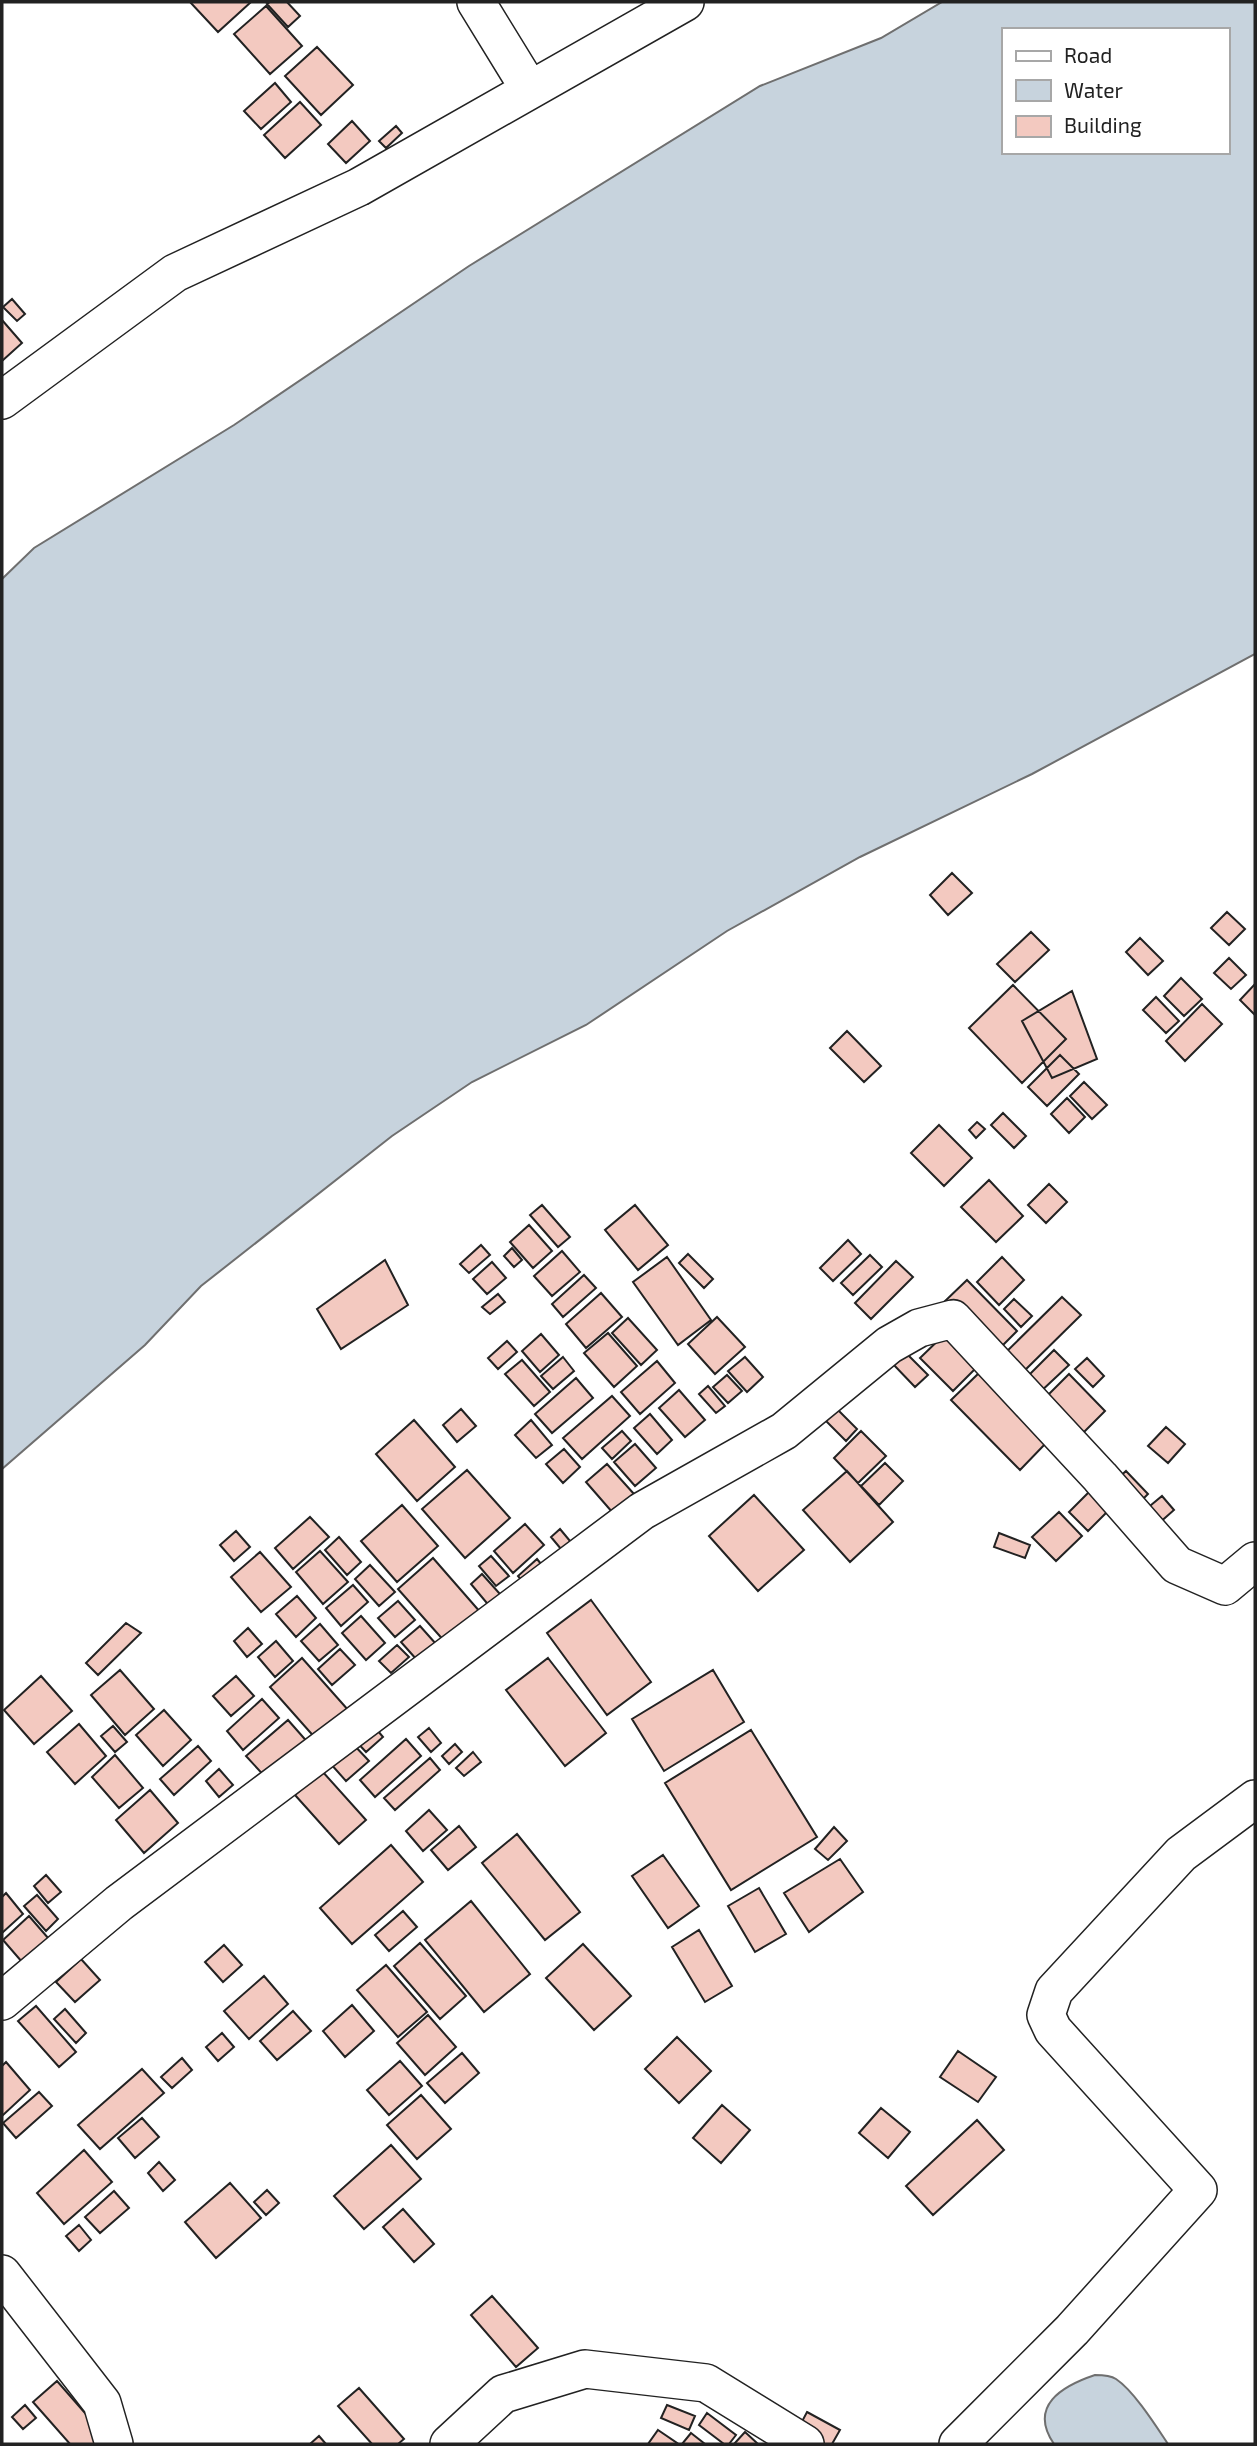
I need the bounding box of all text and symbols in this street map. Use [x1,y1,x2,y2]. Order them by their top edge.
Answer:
legend [1002,28,1229,154]
text: Road [1064,42,1112,67]
text: Water [1064,77,1123,102]
text: Building [1064,112,1142,137]

